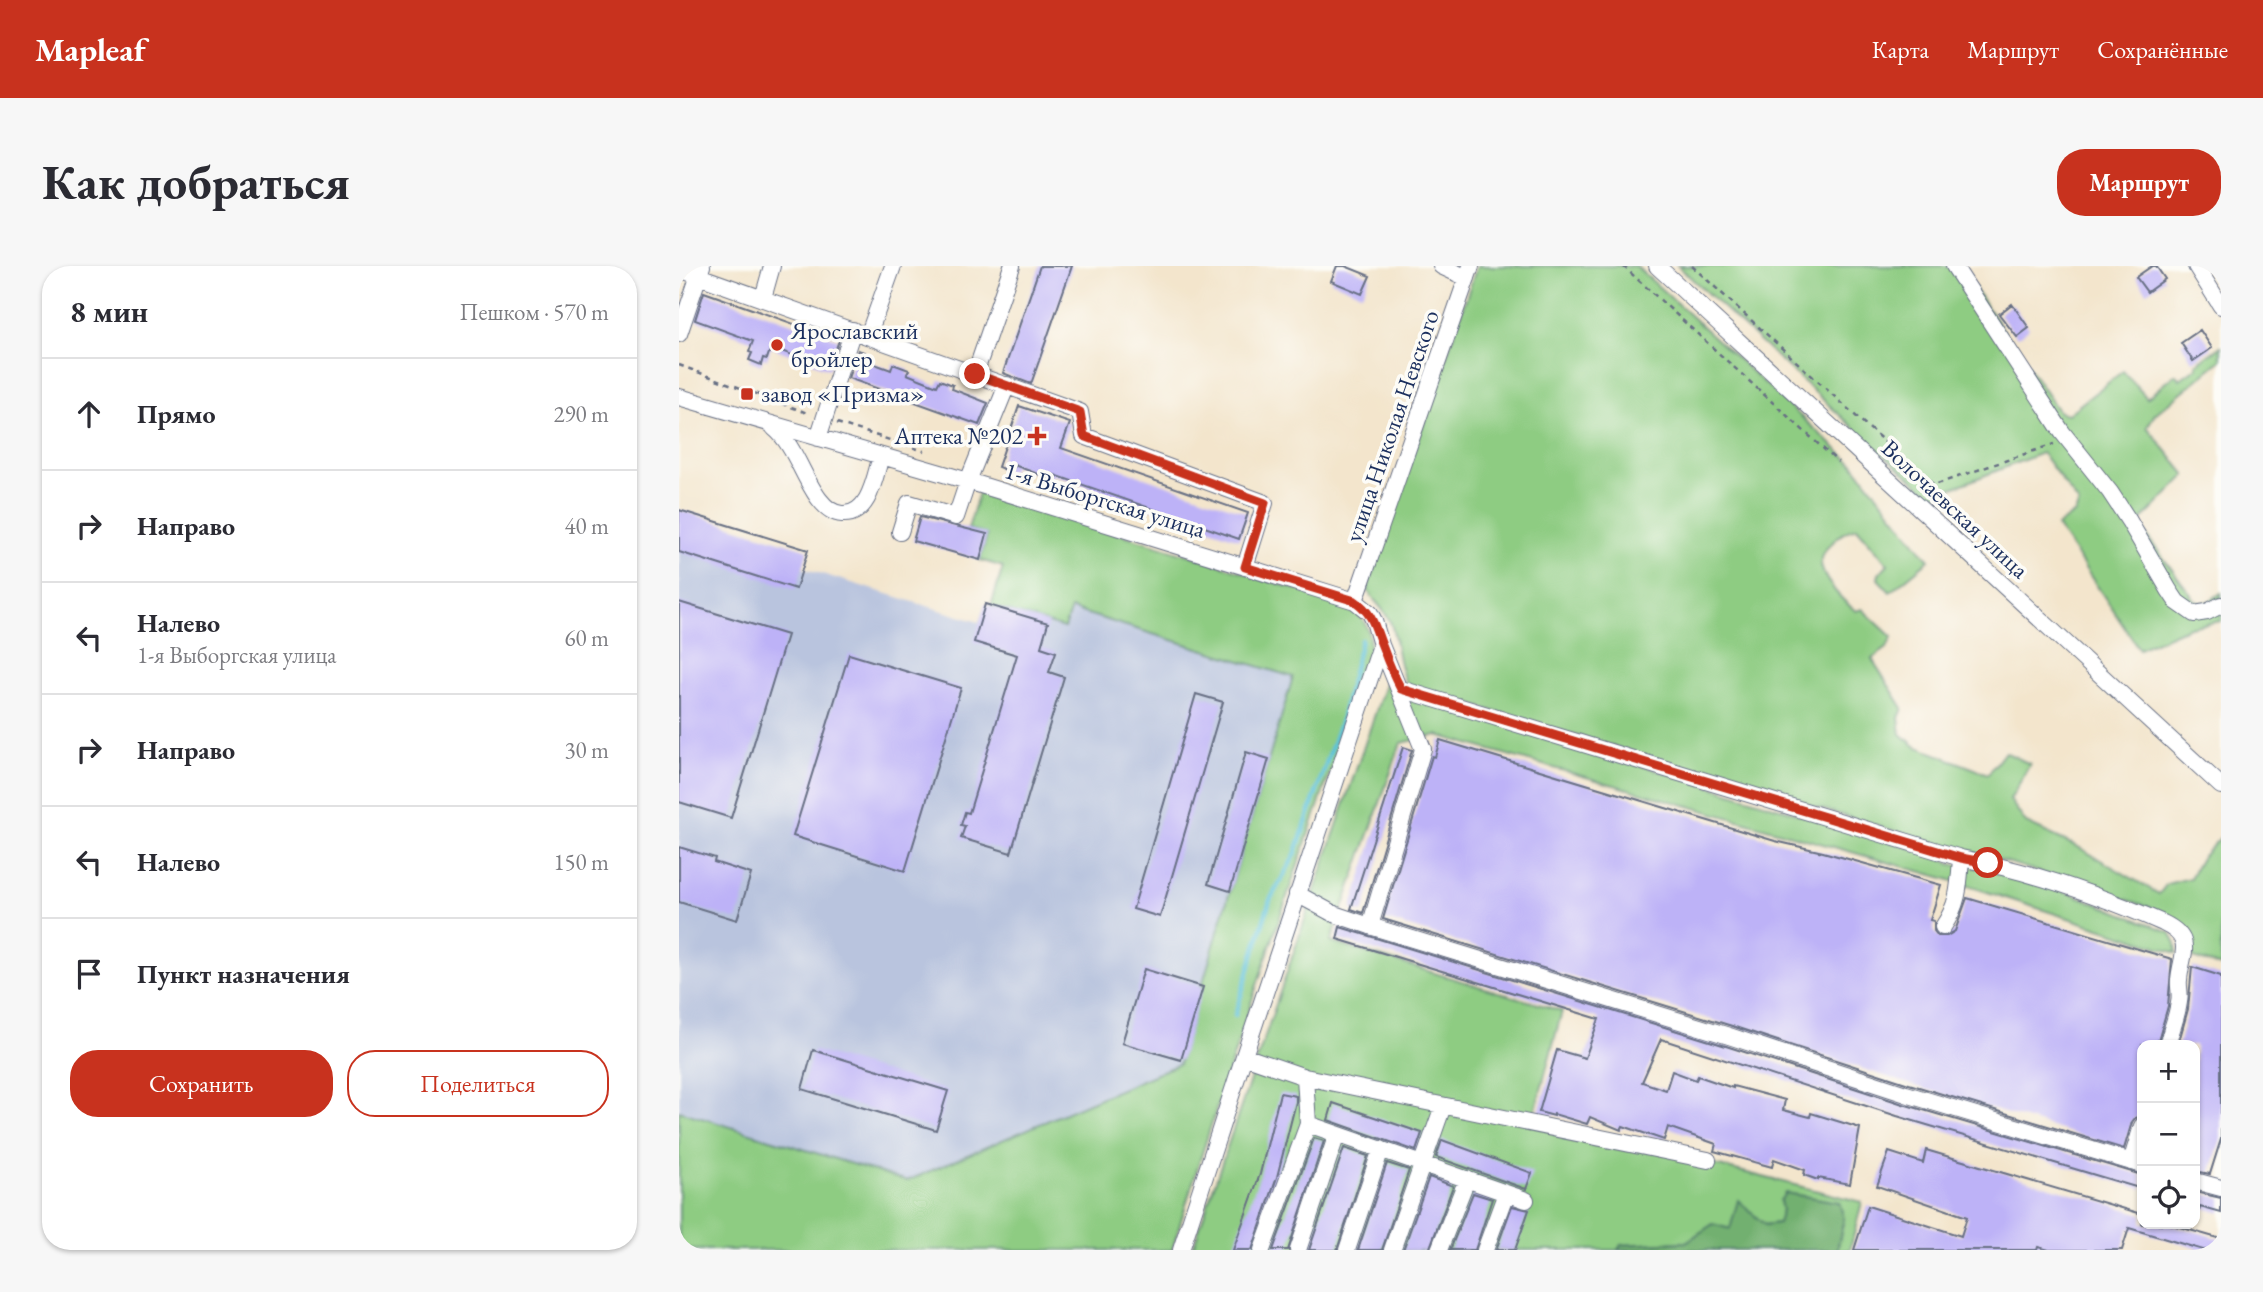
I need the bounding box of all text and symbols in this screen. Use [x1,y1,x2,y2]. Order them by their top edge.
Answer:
text: Mapleaf [35,28,146,71]
text: Карта [1872,34,1929,65]
text: Маршрут [1967,34,2059,65]
text: Сохранённые [2097,34,2228,65]
button: Маршрут [2057,149,2221,216]
text: Как добраться [42,150,350,214]
text: 8 мин [70,292,148,331]
text: Пешком · 570 m [460,297,609,327]
street label: улица Николая Невского [1337,306,1446,546]
place label: Ярославский бройлер [790,315,918,374]
marker: Ярославский бройлер [769,337,785,353]
route end [959,358,990,389]
place label: завод «Призма» [761,378,924,409]
marker: завод «Призма» [739,386,755,402]
icon: ahead [70,395,108,433]
text: Прямо [137,397,216,431]
text: 290 m [553,399,609,429]
place label: Аптека №202 [893,420,1023,451]
marker: Аптека №202 [1029,428,1045,444]
street label: Волочаевская улица [1875,432,2036,585]
street label: 1-я Выборгская улица [1001,454,1210,545]
icon: right [70,507,108,545]
text: Направо [137,509,235,543]
text: 40 m [564,511,609,541]
text: Налево [137,606,220,640]
icon: left [70,619,108,657]
text: 60 m [564,623,609,653]
text: 1-я Выборгская улица [137,640,337,670]
icon: right [70,731,108,769]
text: Направо [137,733,235,767]
text: 30 m [564,735,609,765]
icon: left [70,843,108,881]
text: Налево [137,845,220,879]
text: 150 m [553,847,609,877]
route start [1972,847,2003,878]
icon: arrive [70,955,108,993]
text: Пункт назначения [137,957,350,991]
map controls [2137,1040,2200,1229]
button: + [2137,1040,2200,1103]
button: Сохранить [70,1050,333,1117]
button: Поделиться [347,1050,609,1117]
button: − [2137,1103,2200,1166]
button: locate [2137,1166,2200,1229]

